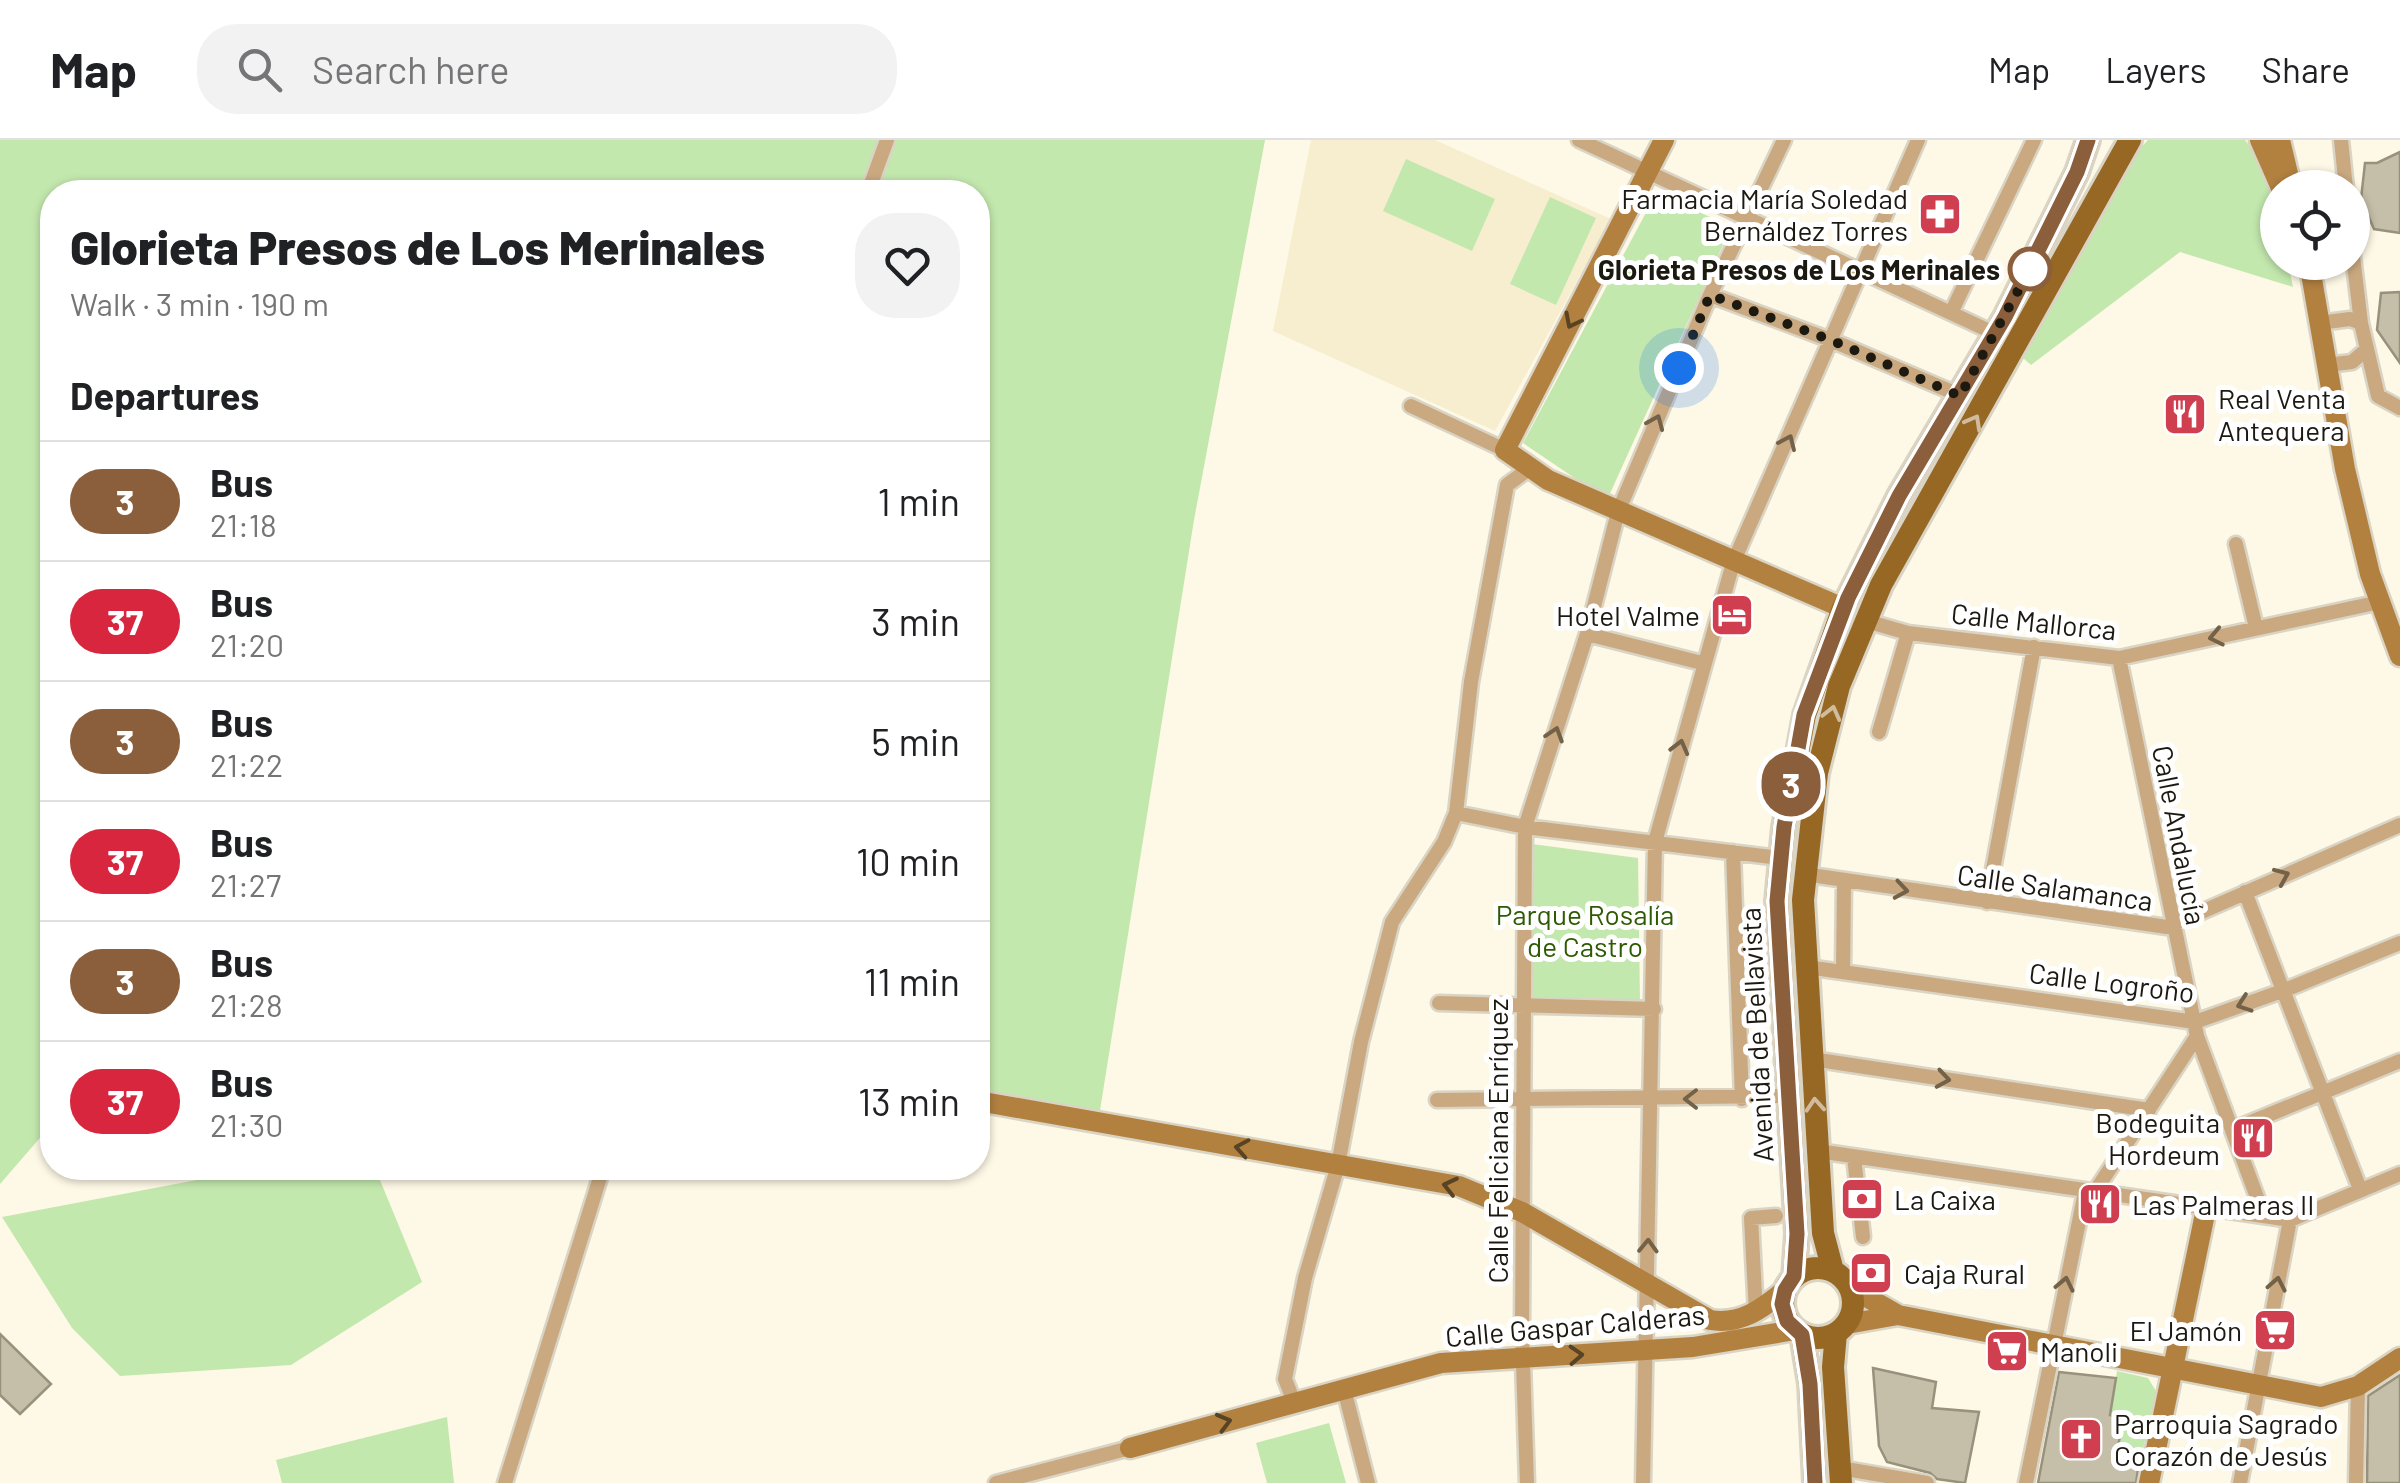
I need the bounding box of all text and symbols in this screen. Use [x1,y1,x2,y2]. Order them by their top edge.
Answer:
search box [197,24,897,114]
text: Map [50,40,137,98]
icon: search [232,42,287,97]
text: Search here [312,46,509,92]
text: Map [1988,48,2050,90]
text: Layers [2105,48,2207,90]
text: Share [2262,48,2350,90]
map controls [2260,170,2370,280]
button: locate [2260,170,2370,280]
place label: Farmacia María Soledad Bernáldez Torres [1621,181,1908,247]
pharmacy icon: Farmacia María Soledad Bernáldez Torres [1917,191,1963,237]
button: heart [855,213,960,318]
text: Glorieta Presos de Los Merinales [70,217,765,275]
marker: Glorieta Presos de Los Merinales [2009,248,2051,290]
place label: Glorieta Presos de Los Merinales [1598,252,2000,286]
text: Walk · 3 min · 190 m [70,284,329,322]
one-way arrow [1565,310,1584,328]
your location [1654,343,1704,393]
text: Departures [70,372,259,418]
place label: Real Venta Antequera [2218,381,2346,447]
restaurant icon: Real Venta Antequera [2162,391,2208,437]
one-way arrow [1644,415,1664,433]
one-way arrow [1961,415,1981,433]
one-way arrow [1776,434,1796,452]
text: Bus [210,459,273,505]
text: 1 min [878,478,960,524]
text: 3 [116,480,134,522]
text: 21:18 [210,505,277,543]
text: Bus [210,579,273,625]
hotel icon: Hotel Valme [1709,592,1755,638]
street label: Calle Mallorca [1950,595,2118,647]
text: 3 min [871,598,960,644]
place label: Hotel Valme [1556,598,1700,632]
text: 37 [107,600,143,642]
text: 21:20 [210,625,284,663]
one-way arrow [2208,625,2225,646]
text: Bus [210,699,273,745]
one-way arrow [1821,705,1842,723]
text: 5 min [871,718,960,764]
text: 3 [116,720,134,762]
one-way arrow [1544,726,1564,743]
one-way arrow [1669,739,1690,756]
street label: Calle Andalucía [2146,742,2214,928]
text: 21:22 [210,745,283,783]
line badge: 3 [1758,752,1824,816]
text: 3 [1782,763,1800,805]
text: Bus [210,819,273,865]
text: 10 min [856,838,960,884]
text: 37 [107,840,143,882]
street label: Calle Salamanca [1955,856,2155,918]
text: 21:27 [210,865,281,903]
one-way arrow [2272,868,2290,888]
one-way arrow [1892,879,1909,900]
park label: Parque Rosalía de Castro [1496,897,1674,963]
street label: Avenida de Bellavista [1732,907,1780,1163]
text: Bus [210,939,273,985]
street label: Calle Logroño [2027,955,2197,1009]
text: 11 min [864,958,960,1004]
text: 3 [116,960,134,1002]
text: 21:28 [210,985,283,1023]
one-way arrow [2237,993,2254,1013]
street label: Calle Feliciana Enríquez [1480,999,1514,1283]
text: Bus [210,1059,273,1105]
one-way arrow [1935,1067,1951,1088]
text: 13 min [858,1078,960,1124]
text: 37 [107,1080,143,1122]
one-way arrow [1683,1088,1698,1110]
one-way arrow [1805,1097,1826,1113]
text: 21:30 [210,1105,283,1143]
place label: Bodeguita Hordeum [2095,1105,2220,1171]
restaurant icon: Bodeguita Hordeum [2230,1115,2276,1161]
one-way arrow [1233,1138,1250,1159]
bank icon: La Caixa [1839,1176,1885,1222]
one-way arrow [1442,1177,1459,1198]
restaurant icon: Las Palmeras II [2077,1181,2123,1227]
place label: La Caixa [1894,1182,1996,1216]
place label: Las Palmeras II [2132,1187,2314,1221]
one-way arrow [1638,1237,1659,1253]
bank icon: Caja Rural [1848,1250,1894,1296]
place label: Caja Rural [1904,1256,2025,1290]
one-way arrow [2054,1276,2075,1293]
one-way arrow [2265,1276,2286,1293]
street label: Calle Gaspar Calderas [1444,1297,1706,1353]
supermarket icon: El Jamón [2252,1307,2298,1353]
place label: El Jamón [2129,1313,2242,1347]
supermarket icon: Manoli [1984,1328,2030,1374]
place label: Manoli [2040,1334,2118,1368]
one-way arrow [1568,1345,1584,1366]
place label: Parroquia Sagrado Corazón de Jesús [2114,1406,2338,1472]
one-way arrow [1215,1412,1232,1433]
church icon: Parroquia Sagrado Corazón de Jesús [2058,1416,2104,1462]

